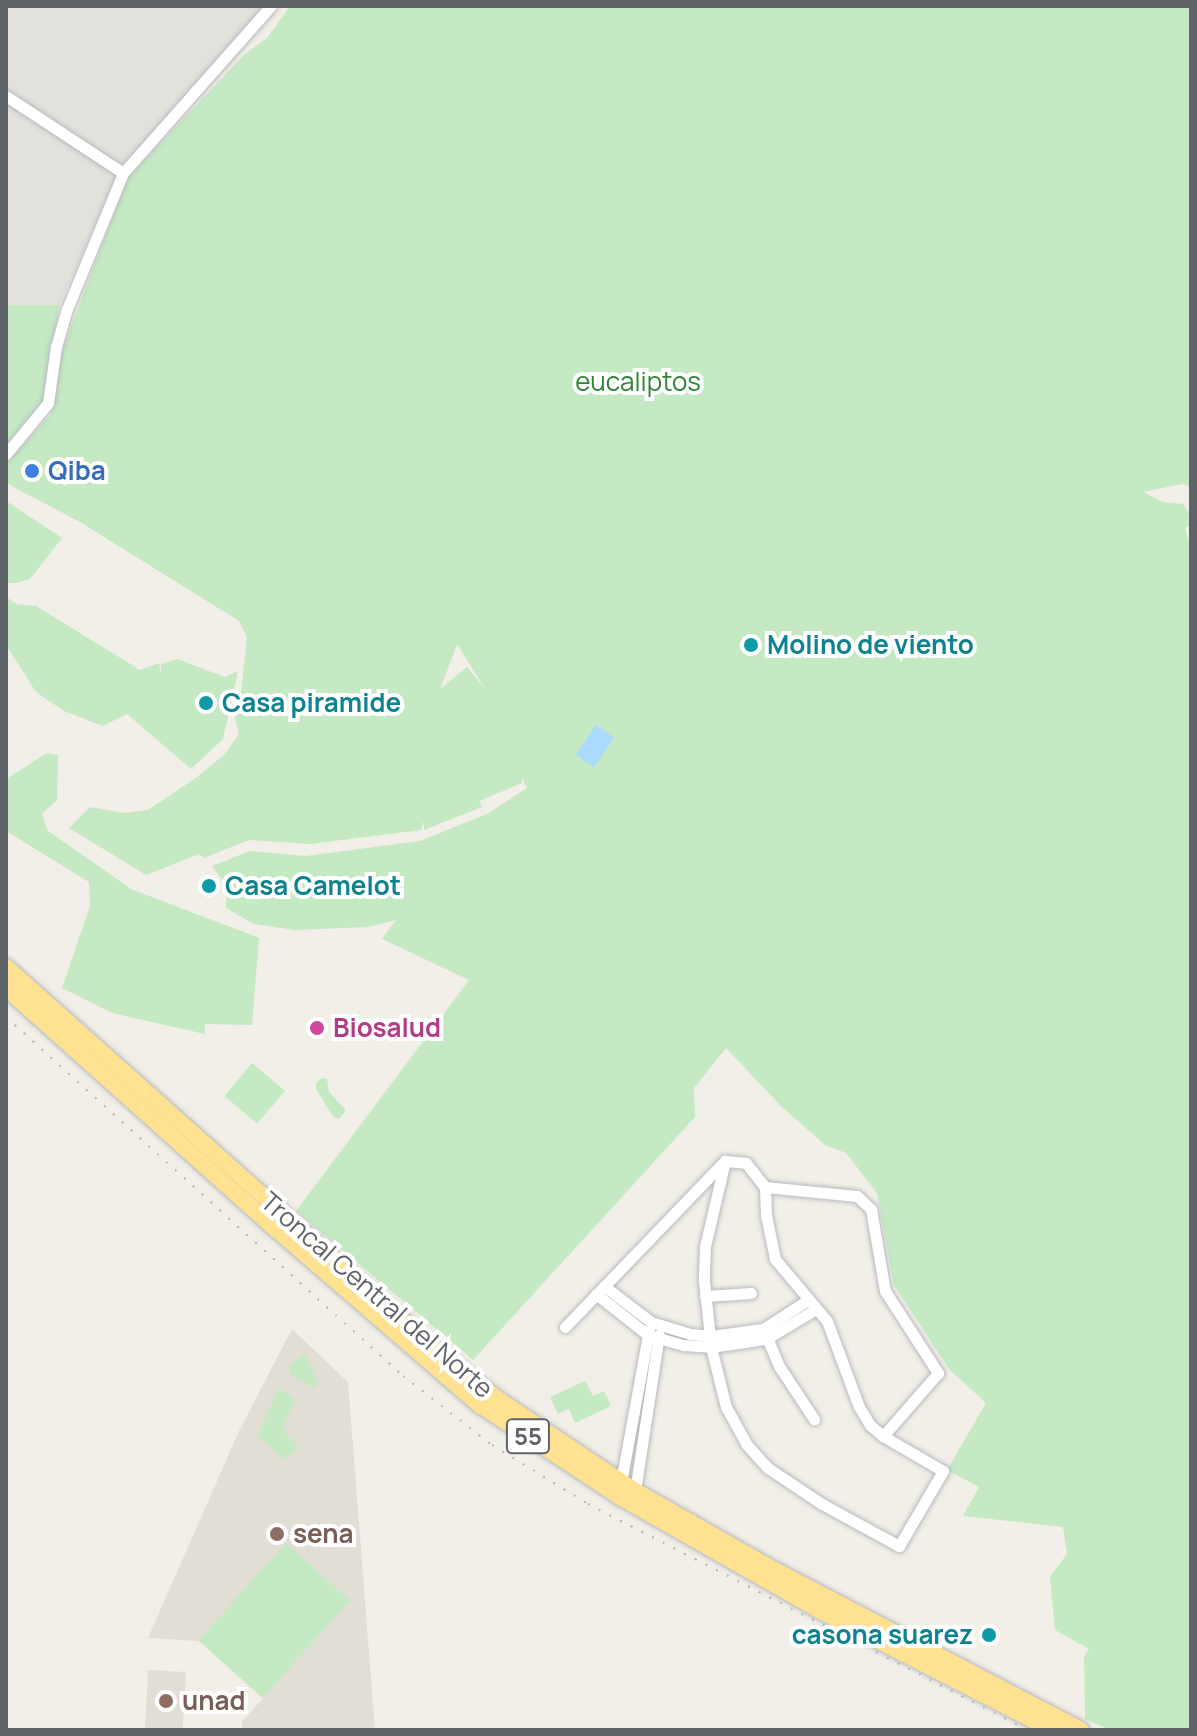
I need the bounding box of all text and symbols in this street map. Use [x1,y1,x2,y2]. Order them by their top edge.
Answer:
park label: eucaliptos [575,366,701,398]
place label: Qiba [48,455,106,487]
marker: Qiba [23,462,41,480]
place label: Molino de viento [767,629,974,661]
marker: Molino de viento [742,636,760,654]
place label: Casa piramide [222,687,401,719]
marker: Casa piramide [197,694,215,712]
place label: Casa Camelot [225,870,401,902]
marker: Casa Camelot [200,877,218,895]
place label: Biosalud [333,1012,441,1044]
marker: Biosalud [308,1019,326,1037]
street label: Troncal Central del Norte [255,1186,499,1404]
road number: 55 [504,1416,552,1456]
place label: sena [293,1518,354,1550]
marker: sena [268,1525,286,1543]
place label: casona suarez [792,1619,973,1651]
marker: casona suarez [980,1626,998,1644]
place label: unad [182,1685,246,1717]
marker: unad [157,1692,175,1710]

